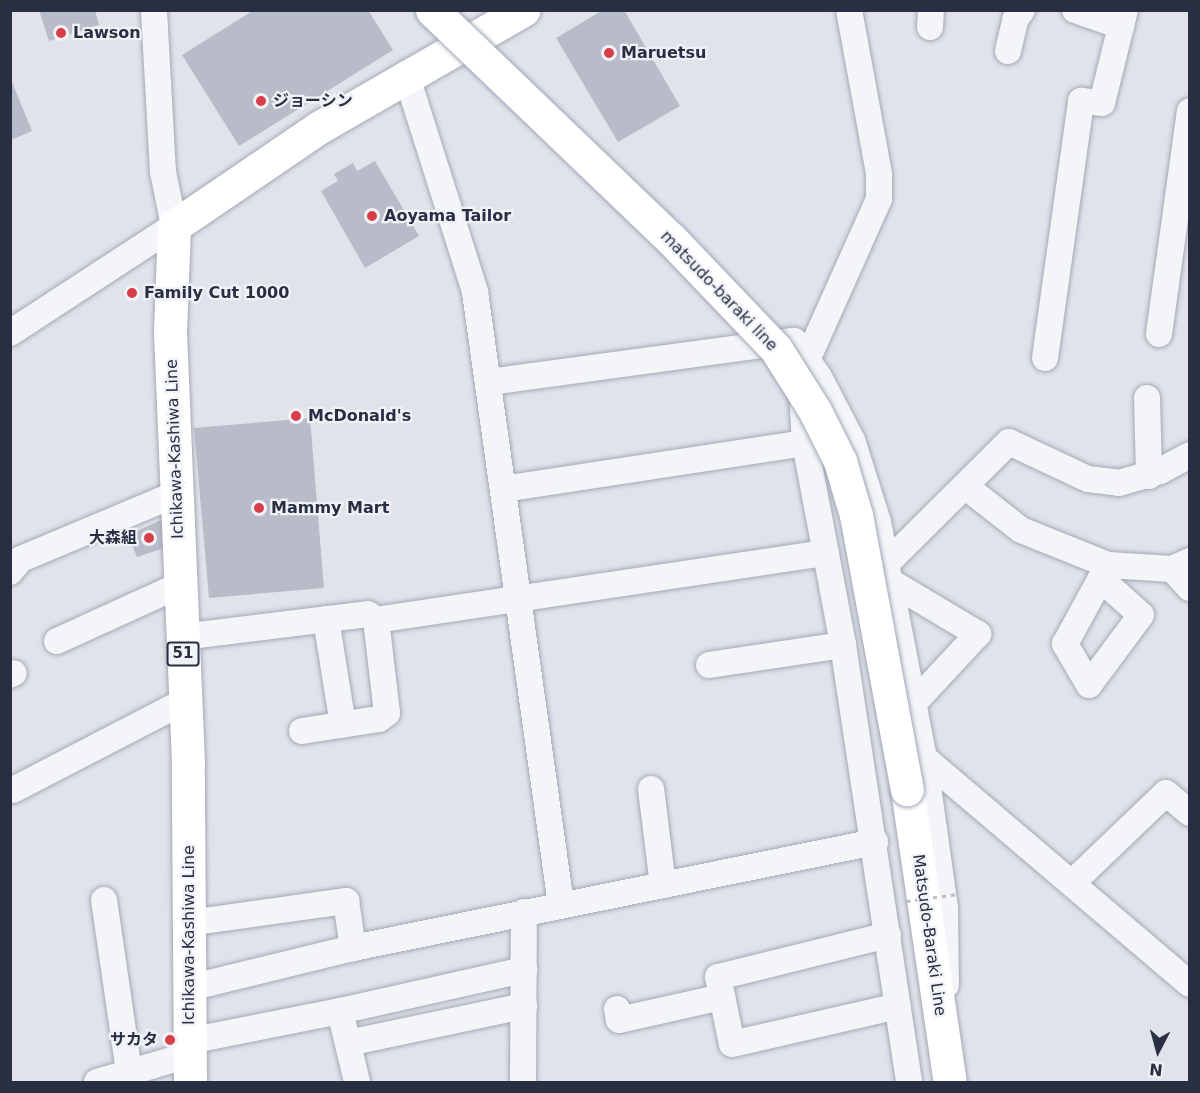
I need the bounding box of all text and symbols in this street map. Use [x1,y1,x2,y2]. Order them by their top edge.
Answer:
place label: Lawson [73,23,141,43]
marker: Lawson [54,26,68,40]
place label: Maruetsu [621,43,706,63]
marker: Maruetsu [602,46,616,60]
place label: ジョーシン [273,91,353,111]
marker: ジョーシン [254,94,268,108]
place label: Aoyama Tailor [384,206,511,226]
marker: Aoyama Tailor [365,209,379,223]
street label: matsudo-baraki line [656,227,782,355]
place label: Family Cut 1000 [144,283,289,303]
marker: Family Cut 1000 [125,286,139,300]
street label: Ichikawa-Kashiwa Line [162,359,188,539]
place label: McDonald's [308,406,411,426]
marker: McDonald's [289,409,303,423]
place label: Mammy Mart [271,498,389,518]
marker: Mammy Mart [252,501,266,515]
place label: 大森組 [89,528,137,548]
marker: 大森組 [142,531,156,545]
road number: 51 [166,642,200,666]
street label: Ichikawa-Kashiwa Line [179,845,199,1025]
street label: Matsudo-Baraki Line [908,853,950,1017]
north arrow [1128,1021,1188,1081]
place label: サカタ [110,1030,158,1050]
marker: サカタ [163,1033,177,1047]
text: N [1148,1059,1164,1080]

